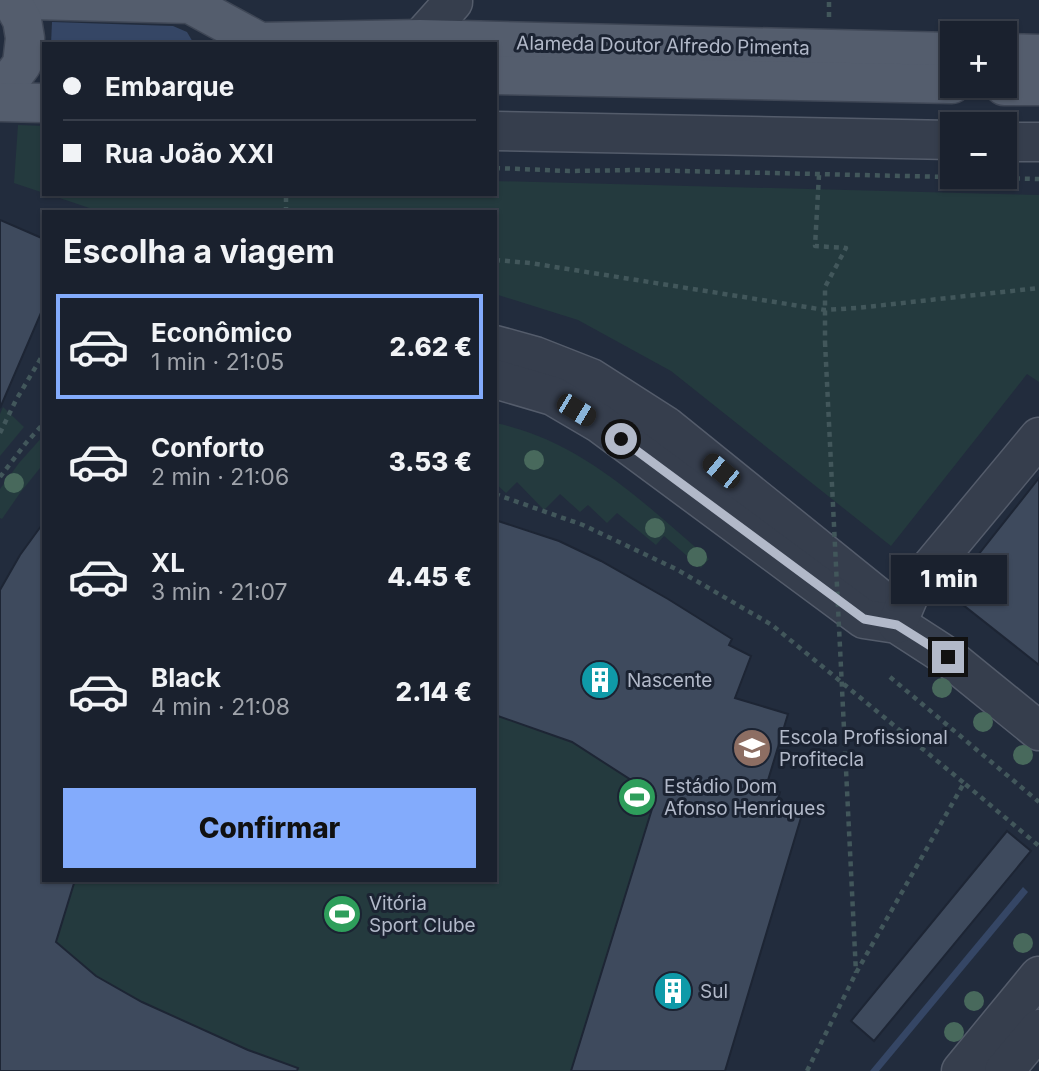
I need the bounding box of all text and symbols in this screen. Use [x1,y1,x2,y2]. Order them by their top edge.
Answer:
map controls [940,21,1017,189]
button: + [940,21,1017,98]
street label: Alameda Doutor Alfredo Pimenta [516,31,810,60]
text: Embarque [105,71,234,102]
button: − [940,112,1017,189]
text: Rua João XXI [105,138,274,169]
text: Escolha a viagem [63,232,335,271]
icon: car [67,315,130,378]
text: Econômico [151,317,292,348]
text: 2.62 € [390,331,472,362]
text: 1 min · 21:05 [151,348,284,376]
car [553,390,600,430]
route start [605,423,637,455]
icon: car [67,430,130,493]
text: Conforto [151,432,264,463]
text: 3.53 € [389,446,472,477]
car [699,450,744,492]
text: 2 min · 21:06 [151,463,289,491]
icon: car [67,545,130,608]
text: XL [151,547,185,578]
callout: 1 min [890,556,1006,604]
text: 4.45 € [387,561,472,592]
text: 1 min [920,565,978,593]
text: 3 min · 21:07 [151,578,288,606]
route end [932,641,964,673]
building icon: Nascente [579,659,621,701]
icon: car [67,660,130,723]
text: Black [151,662,221,693]
place label: Nascente [627,669,712,692]
text: 2.14 € [396,676,472,707]
text: 4 min · 21:08 [151,693,290,721]
place label: Escola Profissional Profitecla [779,726,948,771]
school or university icon: Escola Profissional Profitecla [731,727,773,769]
place label: Estádio Dom Afonso Henriques [664,775,825,820]
sports icon: Estádio Dom Afonso Henriques [616,776,658,818]
button: Confirmar [63,788,476,868]
place label: Vitória Sport Clube [369,892,476,937]
sports icon: Vitória Sport Clube [321,893,363,935]
building icon: Sul [652,970,694,1012]
place label: Sul [700,980,728,1003]

